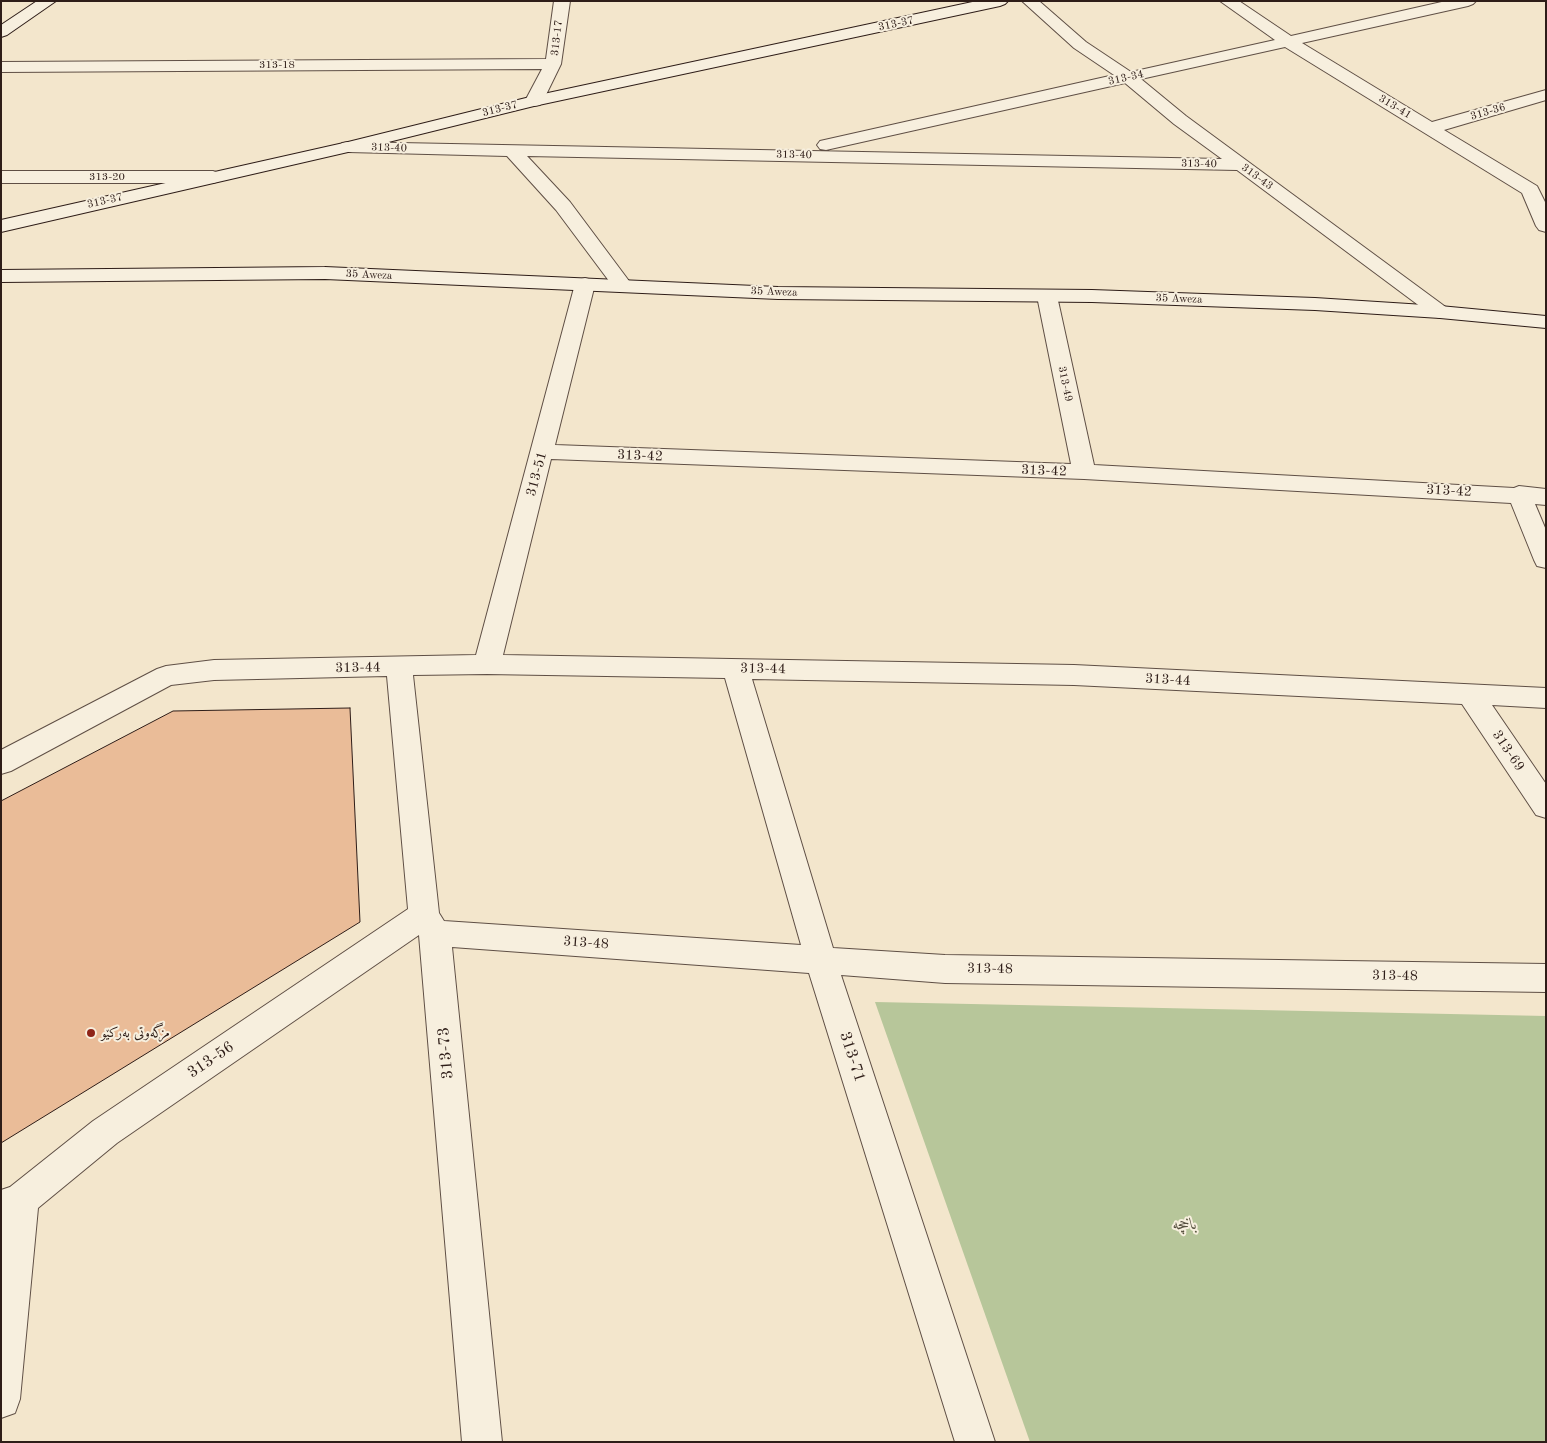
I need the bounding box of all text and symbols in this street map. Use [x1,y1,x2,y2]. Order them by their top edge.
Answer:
street label: 313-37 [877,14,915,34]
street label: 313-17 [548,19,566,57]
street label: 313-18 [259,58,295,72]
street label: 313-34 [1107,68,1145,88]
street label: 313-41 [1376,92,1414,122]
street label: 313-37 [481,98,519,120]
street label: 313-36 [1469,101,1507,123]
street label: 313-40 [371,141,407,155]
street label: 313-40 [776,148,812,162]
street label: 313-40 [1181,157,1217,171]
street label: 313-43 [1239,161,1275,193]
street label: 313-20 [89,170,125,184]
street label: 313-37 [86,191,124,211]
street label: 35 Aweza [345,267,393,283]
street label: 35 Aweza [750,285,798,299]
street label: 35 Aweza [1155,292,1203,306]
street label: 313-49 [1055,365,1075,403]
street label: 313-42 [617,447,663,465]
street label: 313-51 [523,450,551,498]
street label: 313-42 [1021,462,1067,480]
street label: 313-42 [1426,481,1472,501]
street label: 313-44 [335,659,381,677]
street label: 313-44 [740,660,786,678]
street label: 313-44 [1145,670,1191,690]
street label: 313-69 [1488,727,1528,775]
street label: 313-48 [563,933,609,953]
street label: 313-48 [967,960,1013,978]
street label: 313-48 [1372,967,1418,985]
place label: مزگەوتی بەرکێو [101,1025,170,1041]
street label: 313-73 [434,1026,458,1080]
marker: مزگەوتی بەرکێو [85,1027,97,1039]
street label: 313-71 [835,1029,869,1085]
street label: 313-56 [184,1037,238,1083]
park label: باخچە [1173,1215,1197,1235]

